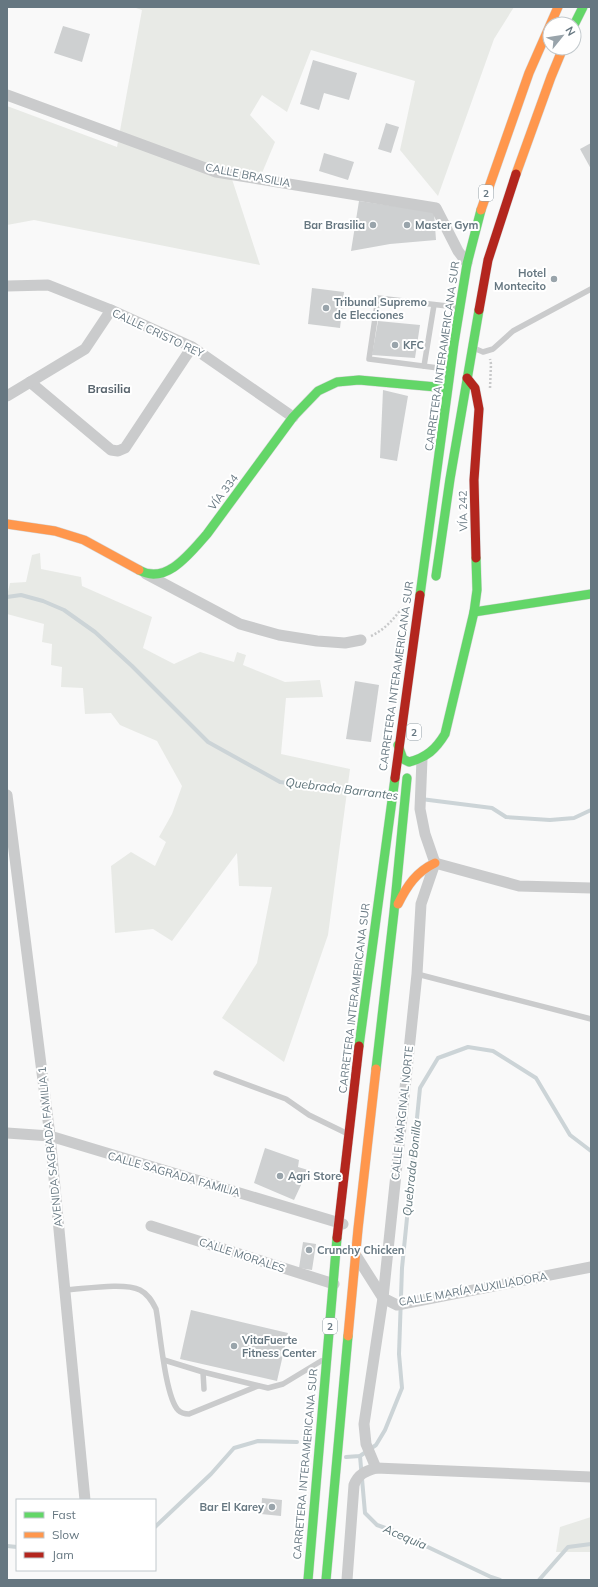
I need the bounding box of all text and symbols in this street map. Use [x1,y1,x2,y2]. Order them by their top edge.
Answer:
north arrow [542,16,582,56]
text: N [563,24,579,38]
street label: CALLE BRASILIA [204,160,292,190]
road number: 2 [479,185,493,201]
place label: Bar Brasilia [304,218,365,232]
place label: Master Gym [415,218,478,232]
marker: Bar Brasilia [368,220,378,230]
marker: Master Gym [402,220,412,230]
street label: CARRETERA INTERAMERICANA SUR [422,260,462,452]
place label: Hotel Montecito [494,266,546,293]
marker: Hotel Montecito [549,274,559,284]
place label: Tribunal Supremo de Elecciones [334,295,427,322]
marker: Tribunal Supremo de Elecciones [321,303,331,313]
street label: CALLE CRISTO REY [110,306,206,361]
place label: KFC [403,338,424,352]
marker: KFC [390,340,400,350]
district label: Brasilia [87,381,131,396]
street label: VÍA 334 [205,471,241,513]
street label: VÍA 242 [456,490,470,532]
street label: CARRETERA INTERAMERICANA SUR [376,580,416,772]
road number: 2 [407,724,421,740]
water label: Quebrada Barrantes [285,774,400,803]
street label: CARRETERA INTERAMERICANA SUR [335,902,373,1094]
street label: CALLE MARGINAL NORTE [388,1045,416,1181]
street label: AVENIDA SAGRADA FAMILIA 1 [35,1066,65,1228]
water label: Quebrada Bonilla [399,1119,424,1217]
street label: CALLE SAGRADA FAMILIA [106,1148,242,1200]
place label: Agri Store [288,1169,341,1183]
marker: Agri Store [275,1171,285,1181]
street label: CALLE MORALES [197,1235,287,1276]
place label: Crunchy Chicken [317,1243,404,1257]
marker: Crunchy Chicken [304,1245,314,1255]
street label: CALLE MARÍA AUXILIADORA [397,1269,549,1309]
road number: 2 [323,1318,337,1334]
place label: VitaFuerte Fitness Center [241,1333,317,1360]
marker: VitaFuerte Fitness Center [229,1341,239,1351]
street label: CARRETERA INTERAMERICANA SUR [290,1368,320,1560]
legend [16,1499,156,1571]
place label: Bar El Karey [200,1500,264,1514]
marker: Bar El Karey [267,1502,277,1512]
text: Fast [52,1507,76,1522]
water label: Acequia [380,1520,429,1552]
text: Slow [52,1527,80,1542]
text: Jam [52,1547,74,1562]

